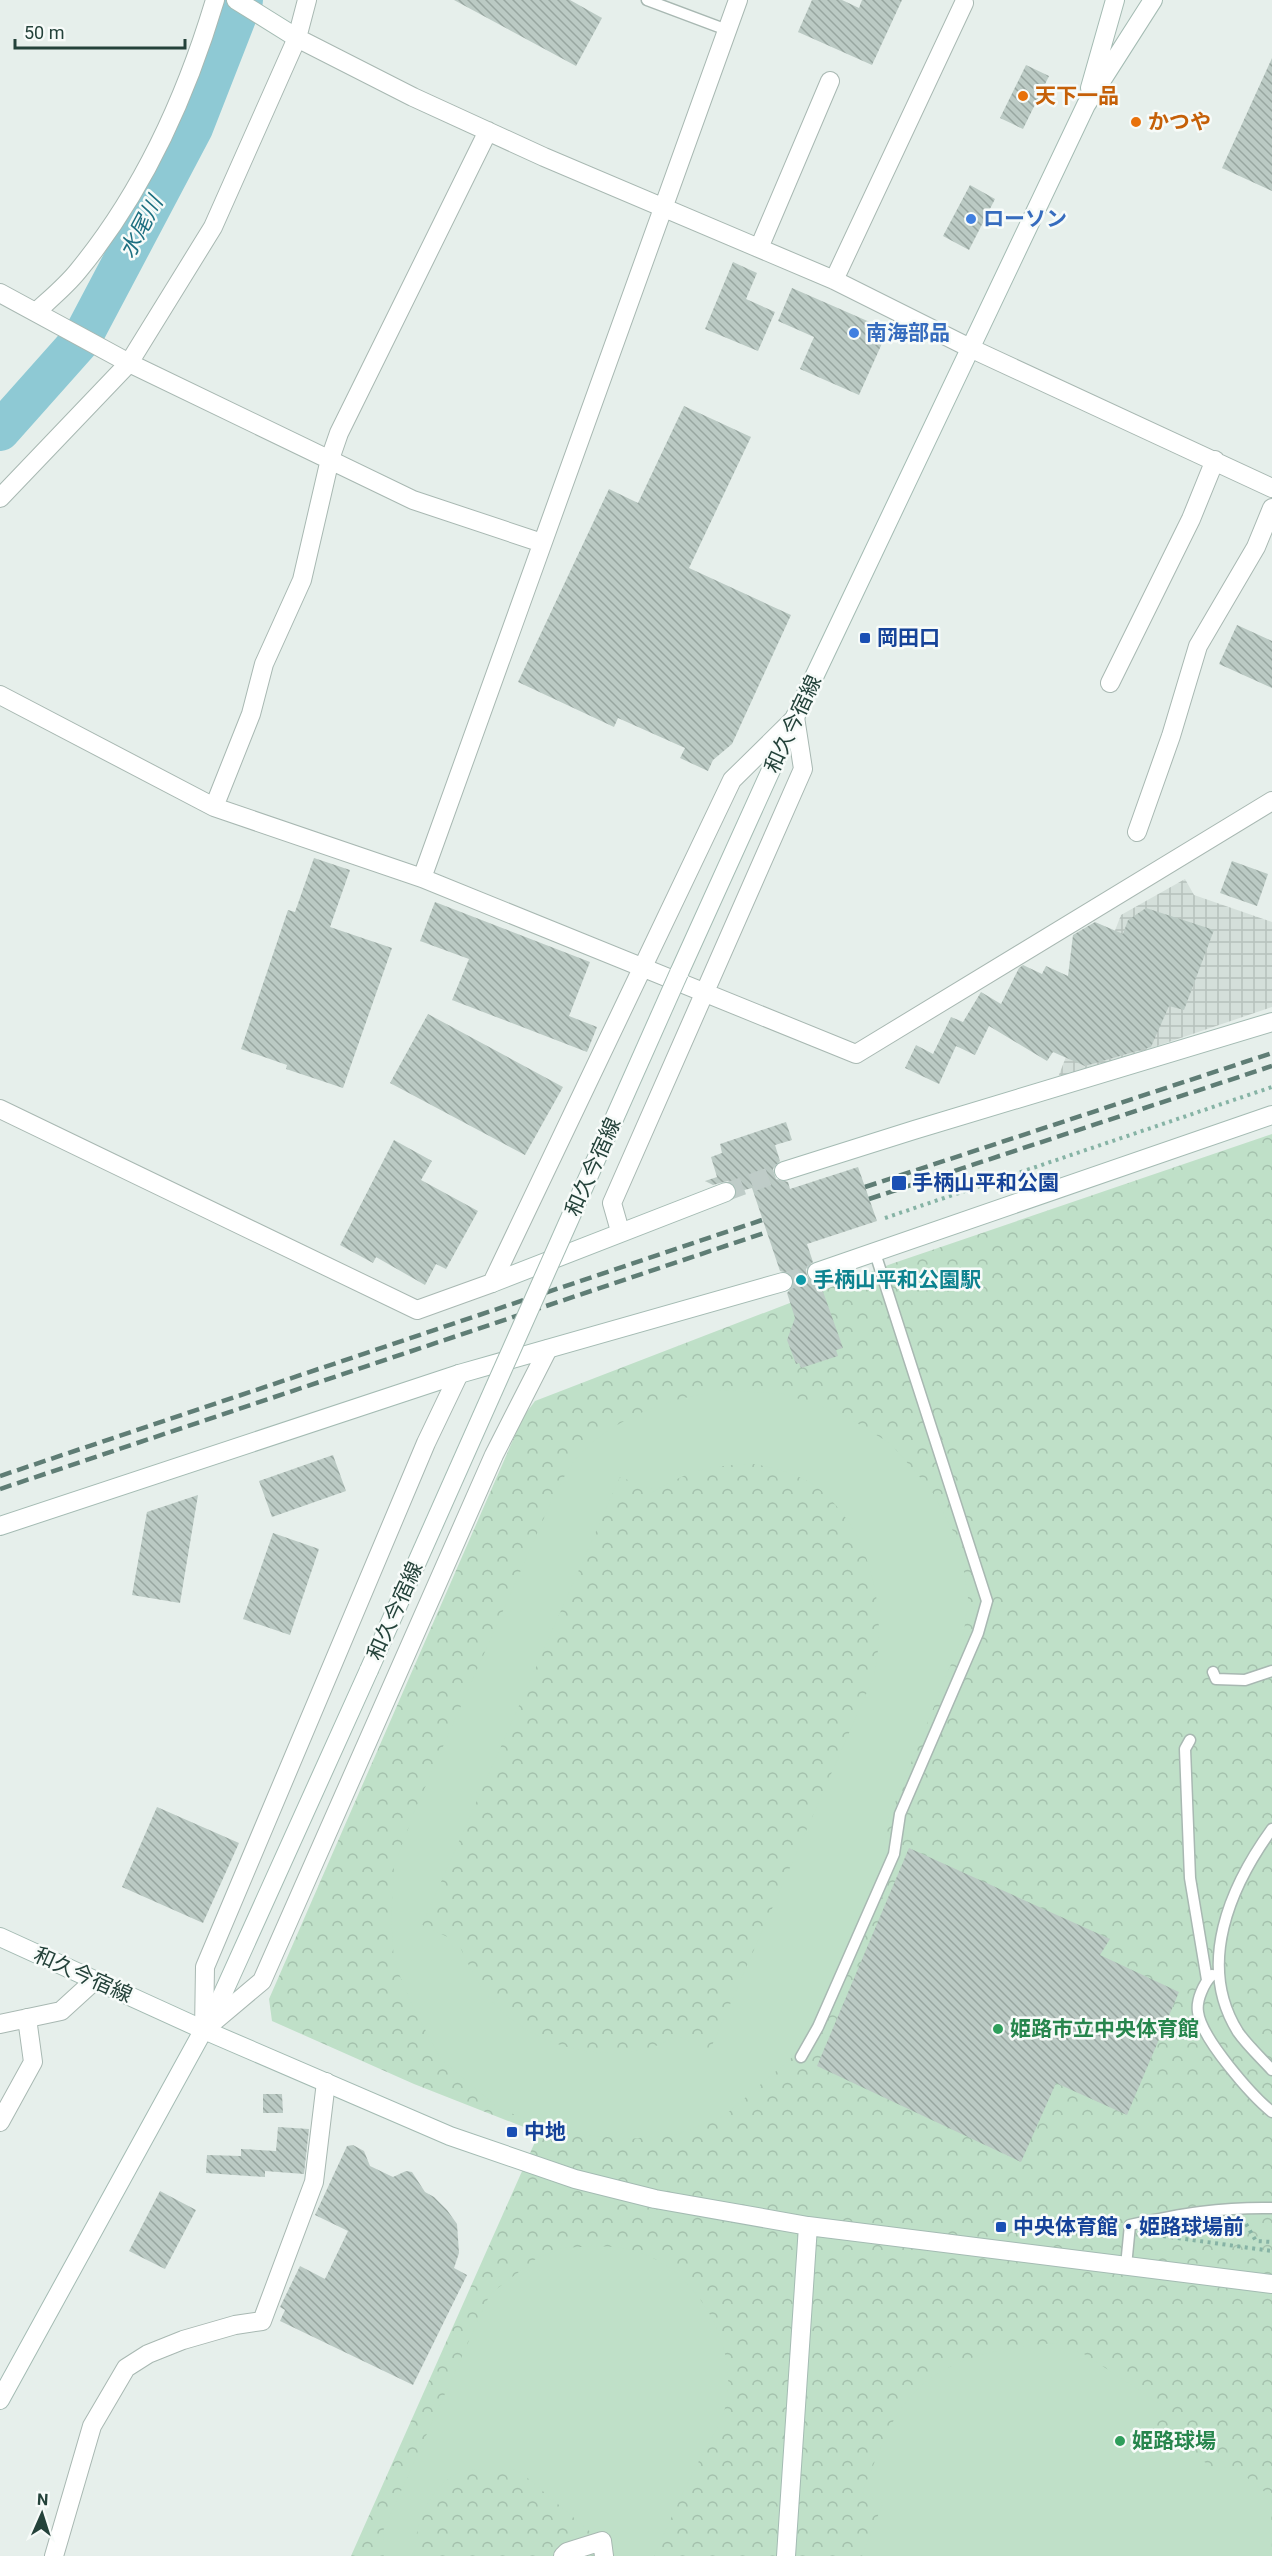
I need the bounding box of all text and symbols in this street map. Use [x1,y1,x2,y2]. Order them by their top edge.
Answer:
scale bar [15,12,184,50]
text: 50 m [24,22,64,43]
place label: 天下一品 [1035,84,1119,108]
marker: 天下一品 [1016,89,1030,103]
place label: かつや [1148,110,1211,134]
marker: かつや [1129,115,1143,129]
water label: 水尾川 [114,190,168,262]
place label: ローソン [983,207,1067,231]
marker: ローソン [964,212,978,226]
place label: 南海部品 [866,321,950,345]
marker: 南海部品 [847,326,861,340]
place label: 岡田口 [877,626,940,650]
marker: 岡田口 [858,631,872,645]
street label: 和久今宿線 [760,671,826,777]
street label: 和久今宿線 [561,1114,625,1220]
place label: 手柄山平和公園 [912,1171,1059,1195]
marker: 手柄山平和公園 [890,1174,908,1192]
place label: 手柄山平和公園駅 [813,1268,981,1292]
marker: 手柄山平和公園駅 [794,1273,808,1287]
street label: 和久今宿線 [363,1558,427,1664]
street label: 和久今宿線 [30,1943,136,2007]
place label: 姫路市立中央体育館 [1010,2017,1199,2041]
marker: 姫路市立中央体育館 [991,2022,1005,2036]
place label: 中地 [524,2120,566,2144]
marker: 中地 [505,2125,519,2139]
place label: 中央体育館・姫路球場前 [1013,2215,1244,2239]
marker: 中央体育館・姫路球場前 [994,2220,1008,2234]
place label: 姫路球場 [1132,2429,1216,2453]
marker: 姫路球場 [1113,2434,1127,2448]
north arrow [12,2484,72,2544]
text: N [37,2490,49,2509]

